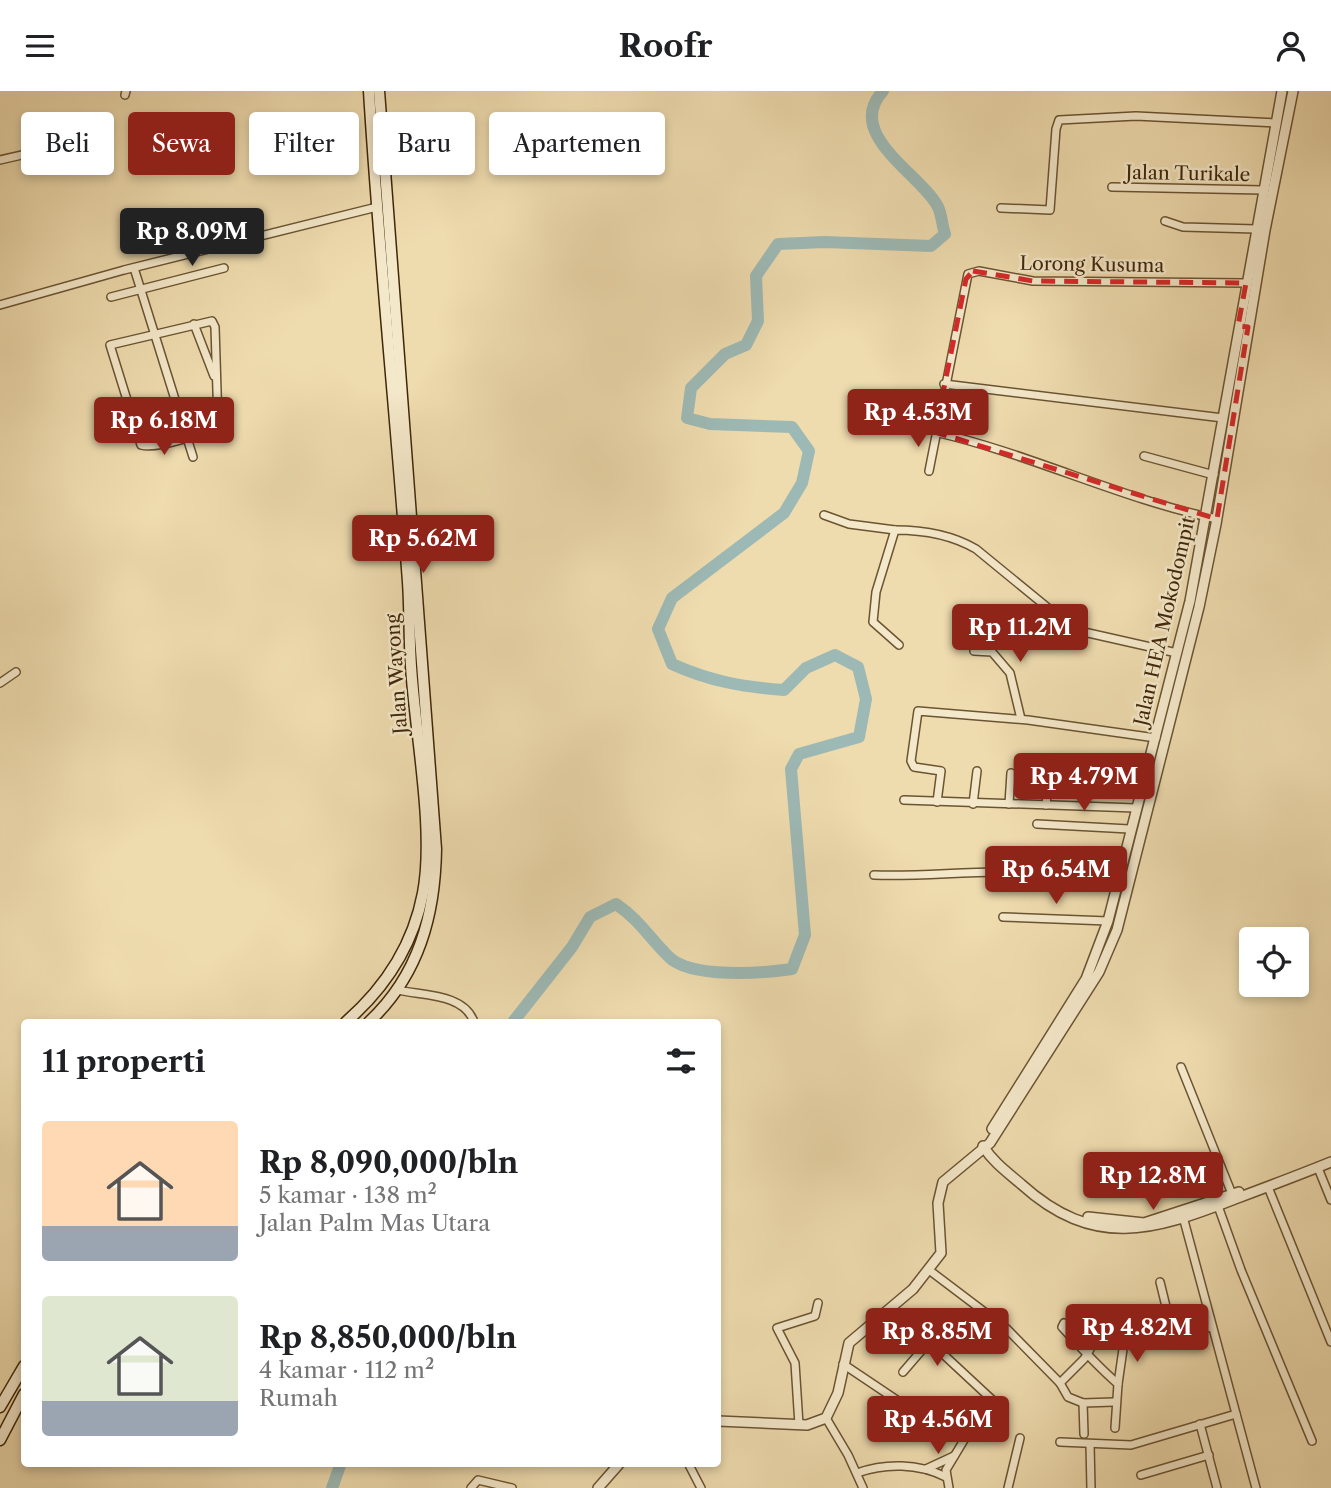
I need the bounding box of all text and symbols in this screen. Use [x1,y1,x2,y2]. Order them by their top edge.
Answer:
text: Roofr [619,26,712,65]
icon: menu [21,27,59,65]
icon: person [1272,27,1310,65]
chip: Beli [21,112,114,175]
chip: Sewa [128,112,235,175]
chip: Filter [249,112,359,175]
chip: Baru [373,112,475,175]
chip: Apartemen [489,112,665,175]
street label: Jalan Turikale [1123,161,1250,186]
pin: Rp 8.09M [120,209,264,268]
text: Rp 8.09M [136,217,248,245]
street label: Lorong Kusuma [1019,252,1165,277]
pin: Rp 4.53M [846,389,990,449]
pin: Rp 6.18M [92,397,236,457]
text: Rp 4.53M [864,398,973,426]
text: Rp 6.18M [110,406,218,434]
street label: Jalan HEA Mokodompit [1129,514,1200,731]
pin: Rp 5.62M [351,515,495,575]
text: Rp 5.62M [368,524,478,552]
pin: Rp 11.2M [948,605,1092,664]
street label: Jalan Wayong [381,612,412,738]
text: Rp 11.2M [968,613,1072,641]
pin: Rp 4.79M [1012,753,1156,813]
text: Rp 4.79M [1030,762,1138,790]
pin: Rp 6.54M [984,847,1128,906]
text: Rp 6.54M [1001,855,1111,883]
map controls [1239,927,1309,997]
button: locate [1239,927,1309,997]
icon: filters [662,1042,700,1080]
text: 11 properti [42,1043,206,1080]
text: Rp 8,090,000/bln [259,1144,518,1181]
icon: home [98,1149,182,1233]
pin: Rp 12.8M [1081,1153,1225,1212]
text: Rp 12.8M [1099,1161,1207,1189]
text: 5 kamar · 138 m² [259,1181,437,1209]
text: Jalan Palm Mas Utara [259,1209,490,1237]
pin: Rp 4.82M [1065,1305,1209,1364]
pin: Rp 8.85M [865,1309,1009,1368]
text: Rp 4.82M [1081,1313,1193,1341]
text: Rp 8.85M [882,1317,992,1345]
text: Rp 8,850,000/bln [259,1319,517,1356]
icon: home [98,1324,182,1408]
text: 4 kamar · 112 m² [259,1356,434,1384]
text: Rumah [259,1384,338,1412]
pin: Rp 4.56M [866,1397,1010,1456]
text: Rp 4.56M [883,1405,993,1433]

